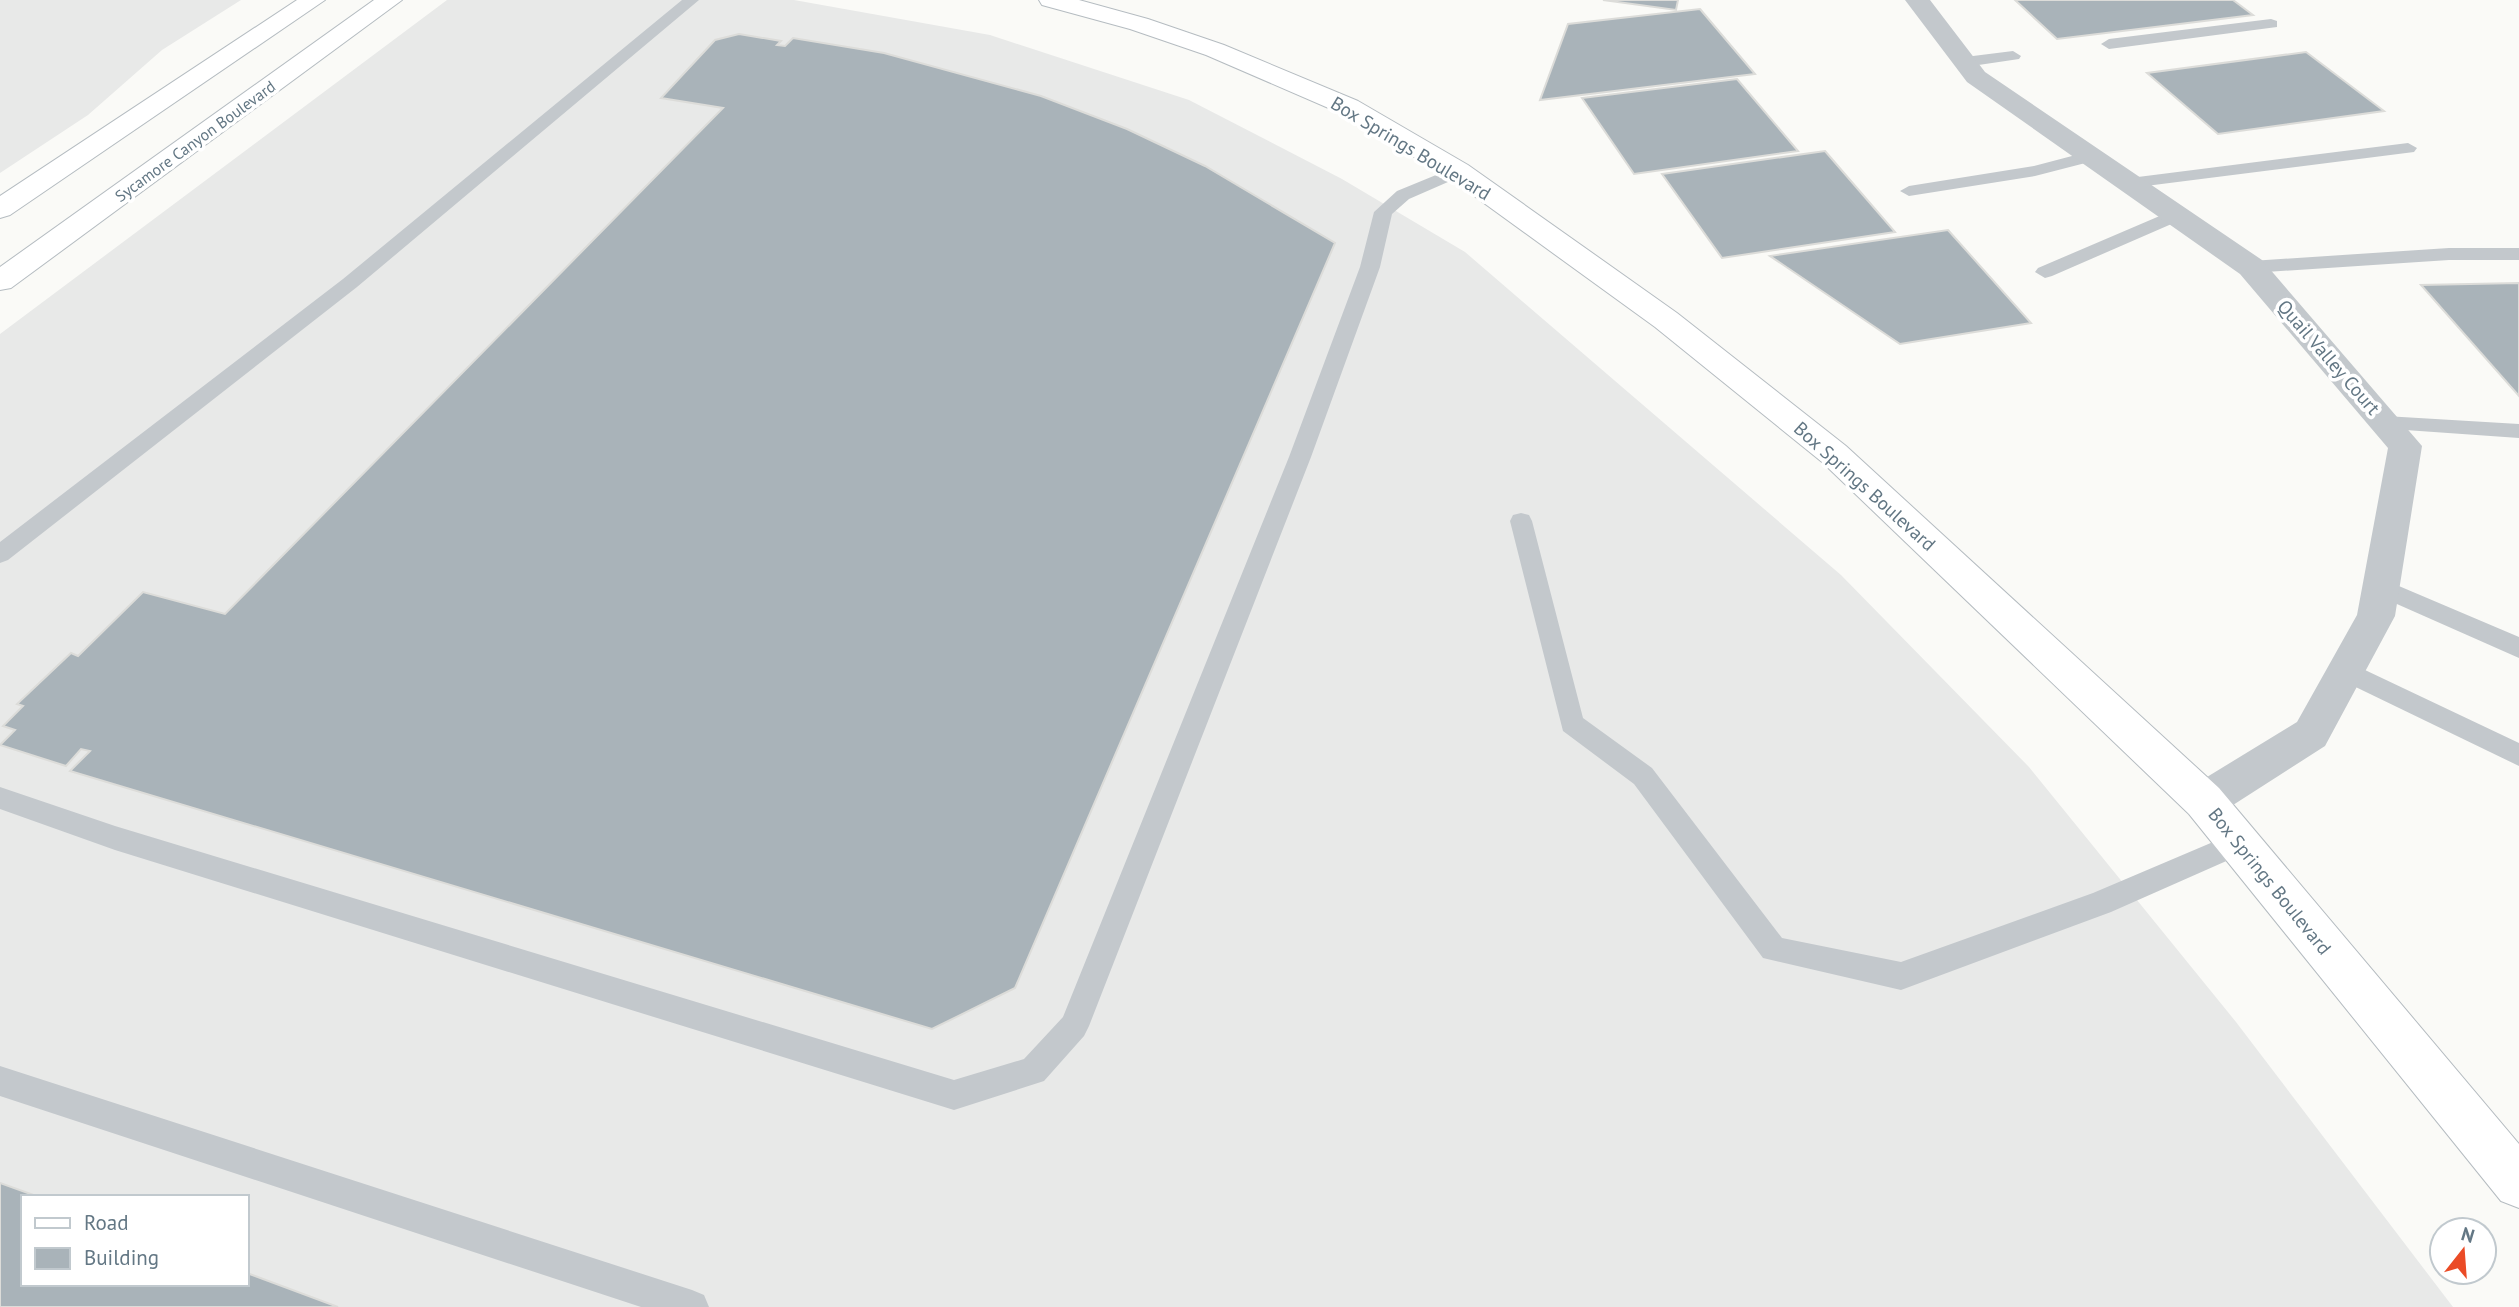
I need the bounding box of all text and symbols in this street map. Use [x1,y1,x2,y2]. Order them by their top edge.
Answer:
street label: Sycamore Canyon Boulevard [111,76,279,206]
street label: Box Springs Boulevard [1327,91,1495,205]
street label: Quail Valley Court [2272,295,2386,420]
street label: Box Springs Boulevard [1789,416,1941,556]
street label: Box Springs Boulevard [2203,803,2337,959]
legend [21,1195,248,1286]
text: Road [84,1209,128,1236]
north arrow [2428,1216,2498,1286]
text: N [2458,1221,2477,1248]
text: Building [84,1244,159,1271]

